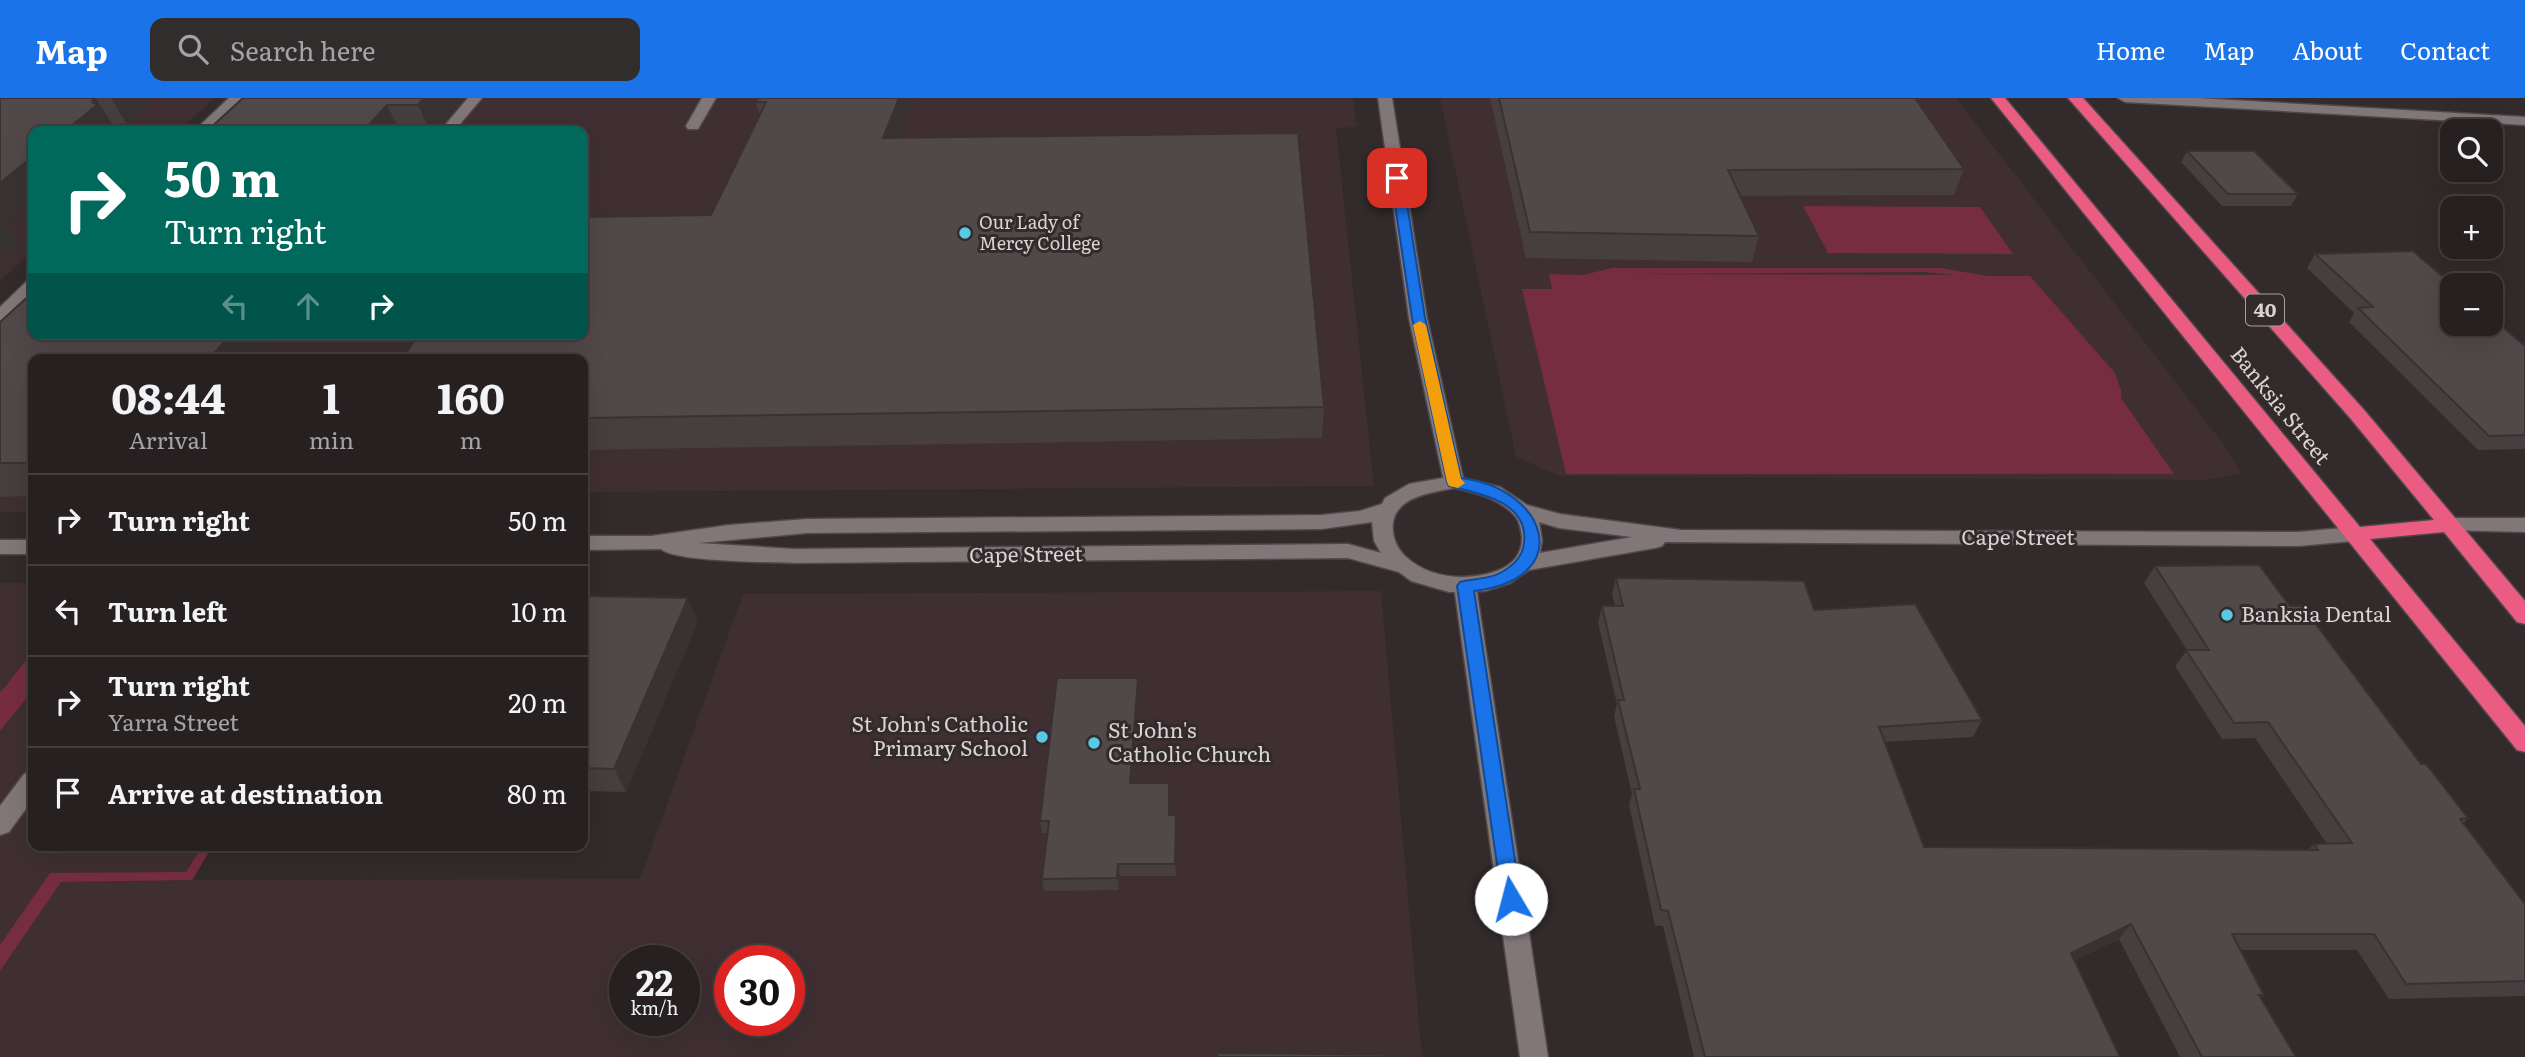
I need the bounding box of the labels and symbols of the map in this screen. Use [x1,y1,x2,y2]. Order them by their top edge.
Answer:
pin [1367,148,1427,208]
place label: Our Lady of Mercy College [979,208,1100,256]
marker: Our Lady of Mercy College [957,225,973,241]
road number: 40 [2246,294,2284,326]
street label: Banksia Street [2225,339,2340,470]
street label: Cape Street [1961,520,2075,551]
street label: Cape Street [969,536,1084,569]
place label: Banksia Dental [2241,597,2391,628]
marker: Banksia Dental [2219,607,2235,623]
place label: St John's Catholic Primary School [851,707,1028,762]
place label: St John's Catholic Church [1108,713,1271,768]
marker: St John's Catholic Primary School [1034,729,1050,745]
marker: St John's Catholic Church [1086,735,1102,751]
position arrow [1474,862,1548,936]
speed limit sign: 30 [714,945,805,1036]

